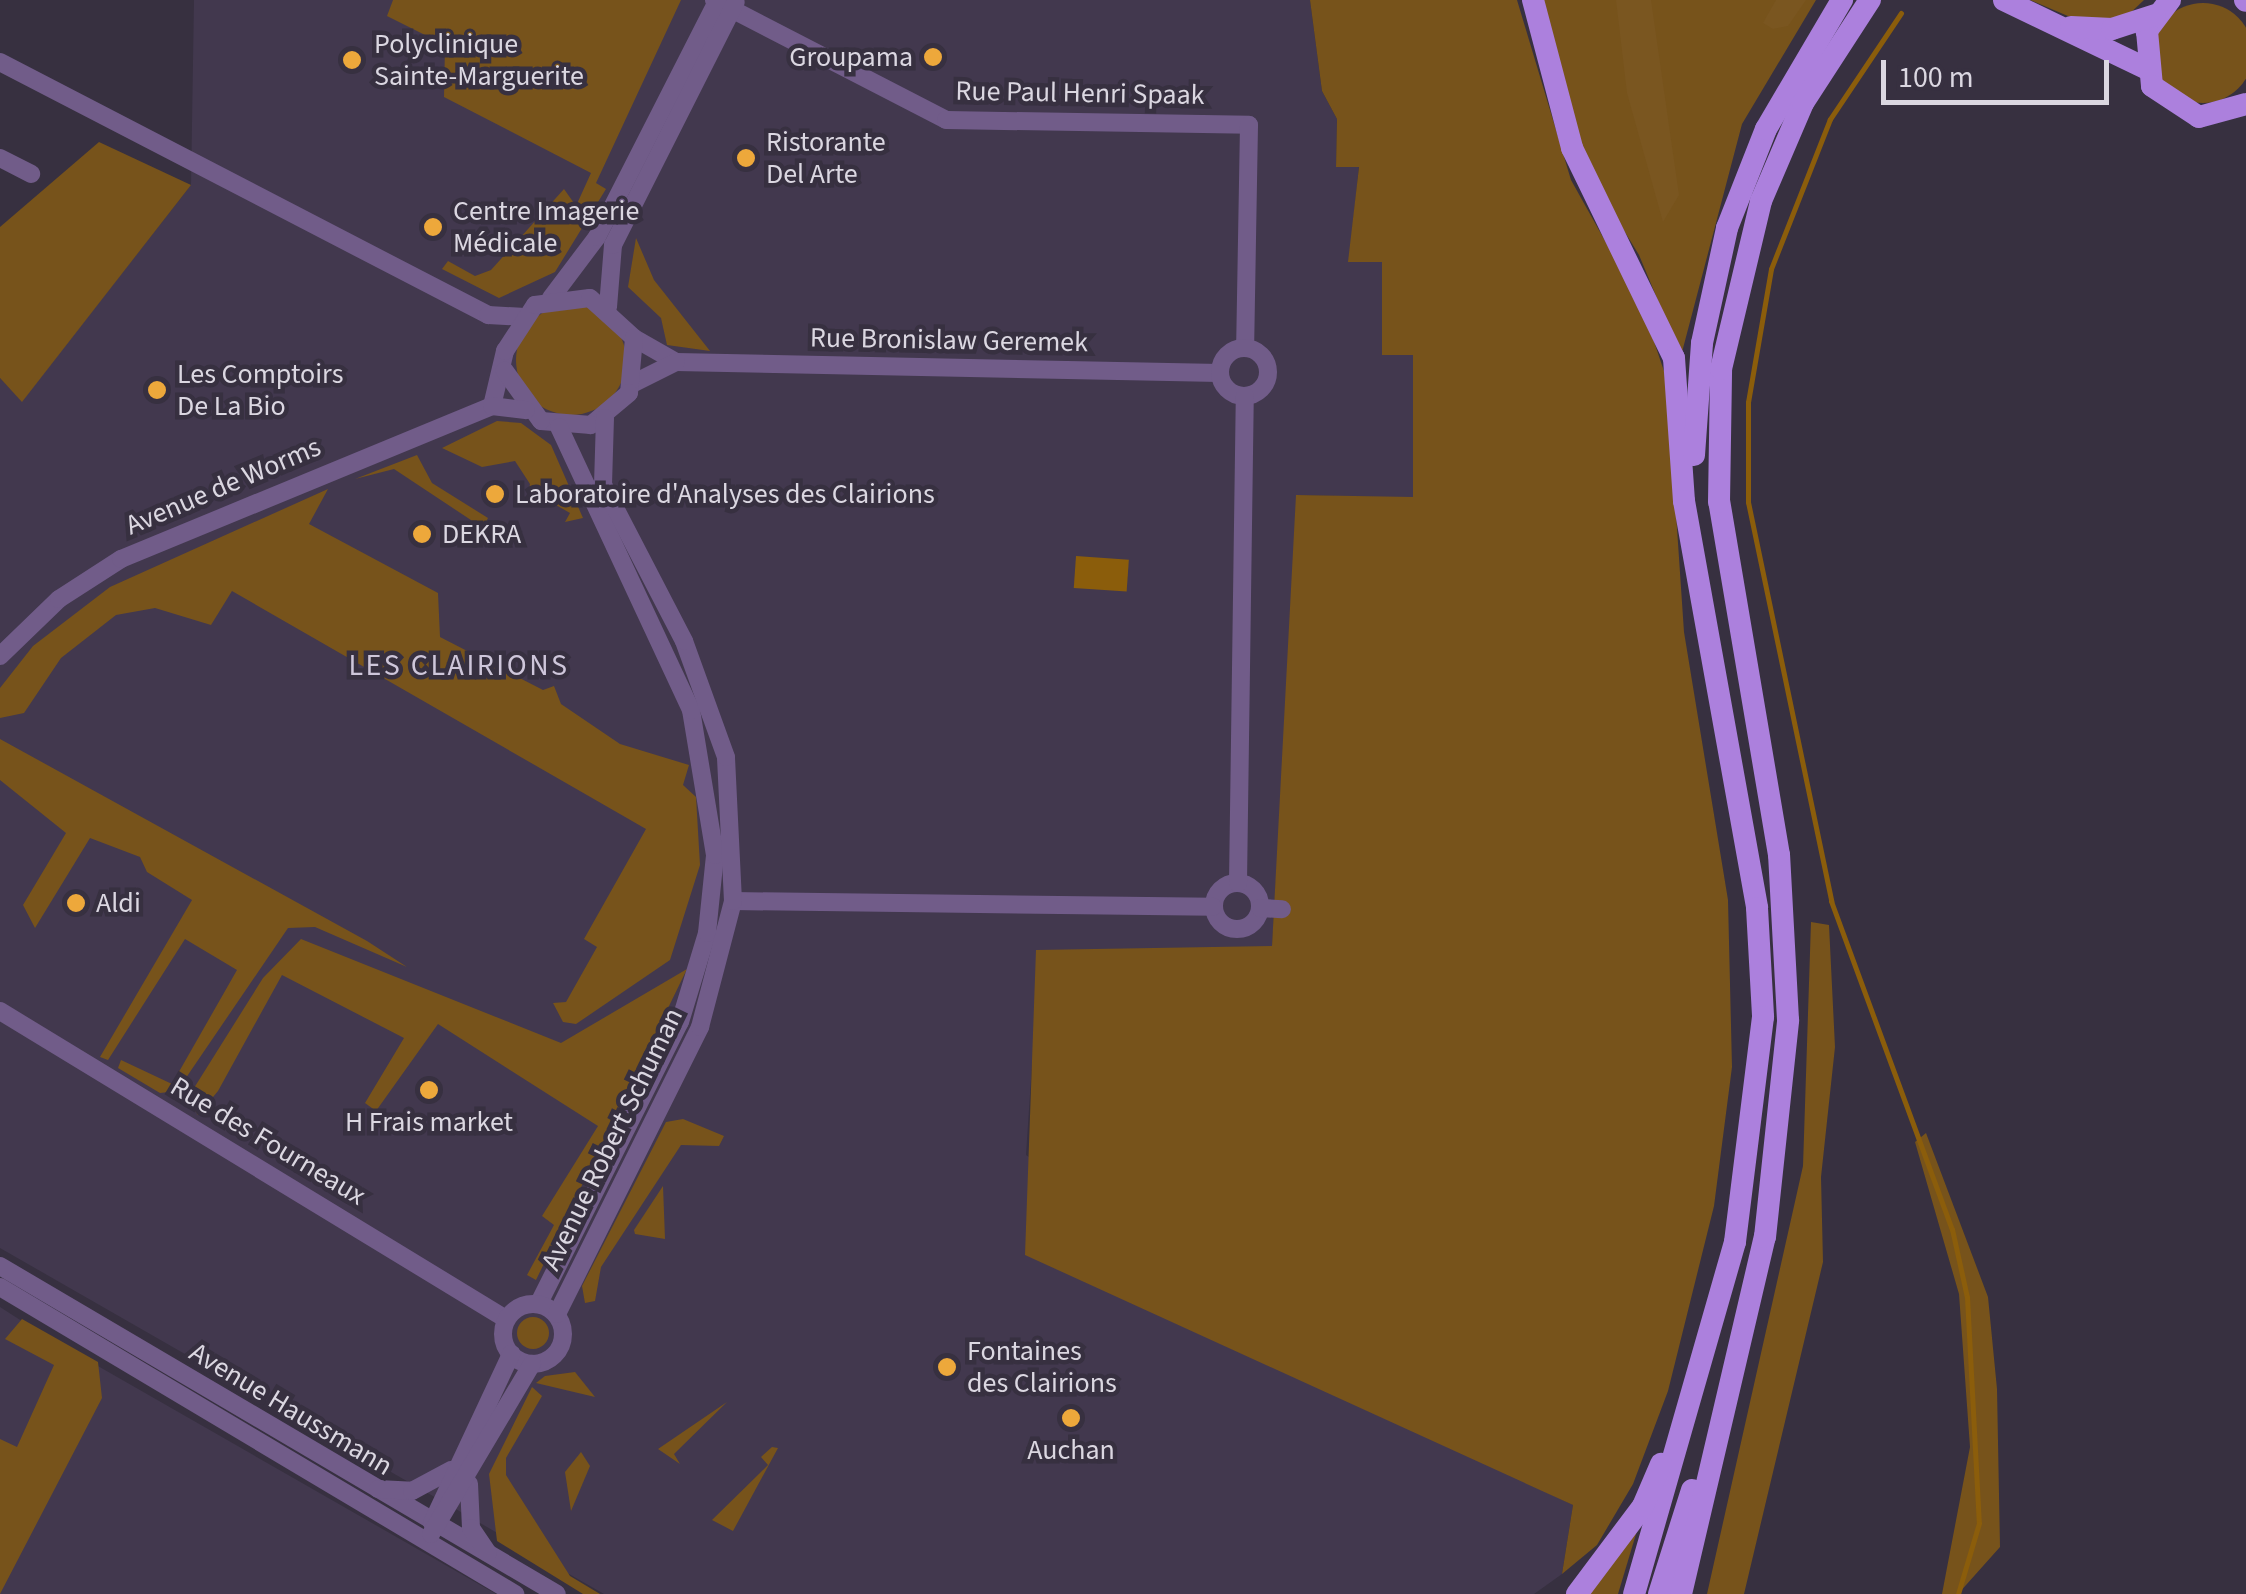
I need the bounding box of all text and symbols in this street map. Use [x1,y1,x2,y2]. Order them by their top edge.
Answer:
place label: Polyclinique Sainte-Marguerite [374,27,584,93]
place label: Groupama [789,40,913,74]
scale bar [1886,40,2114,102]
marker: Groupama [922,46,944,68]
marker: Polyclinique Sainte-Marguerite [339,47,365,73]
text: 100 m [1898,56,1974,99]
street label: Rue Paul Henri Spaak [955,74,1205,112]
place label: Ristorante Del Arte [766,125,886,191]
marker: Ristorante Del Arte [735,147,757,169]
place label: Centre Imagerie Médicale [453,194,639,260]
marker: Centre Imagerie Médicale [422,216,444,238]
street label: Rue Bronislaw Geremek [810,321,1088,359]
place label: Les Comptoirs De La Bio [177,357,343,423]
marker: Les Comptoirs De La Bio [146,379,168,401]
street label: Avenue de Worms [120,430,326,542]
place label: Laboratoire d'Analyses des Clairions [515,477,935,511]
marker: Laboratoire d'Analyses des Clairions [484,483,506,505]
place label: DEKRA [442,517,521,551]
marker: DEKRA [411,523,433,545]
district label: LES CLAIRIONS [348,648,570,684]
place label: Aldi [96,886,141,920]
marker: Aldi [65,892,87,914]
street label: Avenue Robert Schuman [534,1002,690,1276]
street label: Rue des Fourneaux [164,1070,372,1212]
marker: H Frais market [418,1079,440,1101]
place label: H Frais market [345,1105,513,1139]
place label: Fontaines des Clairions [967,1334,1117,1400]
street label: Avenue Haussmann [183,1335,399,1483]
marker: Fontaines des Clairions [936,1356,958,1378]
marker: Auchan [1060,1407,1082,1429]
place label: Auchan [1027,1433,1115,1467]

